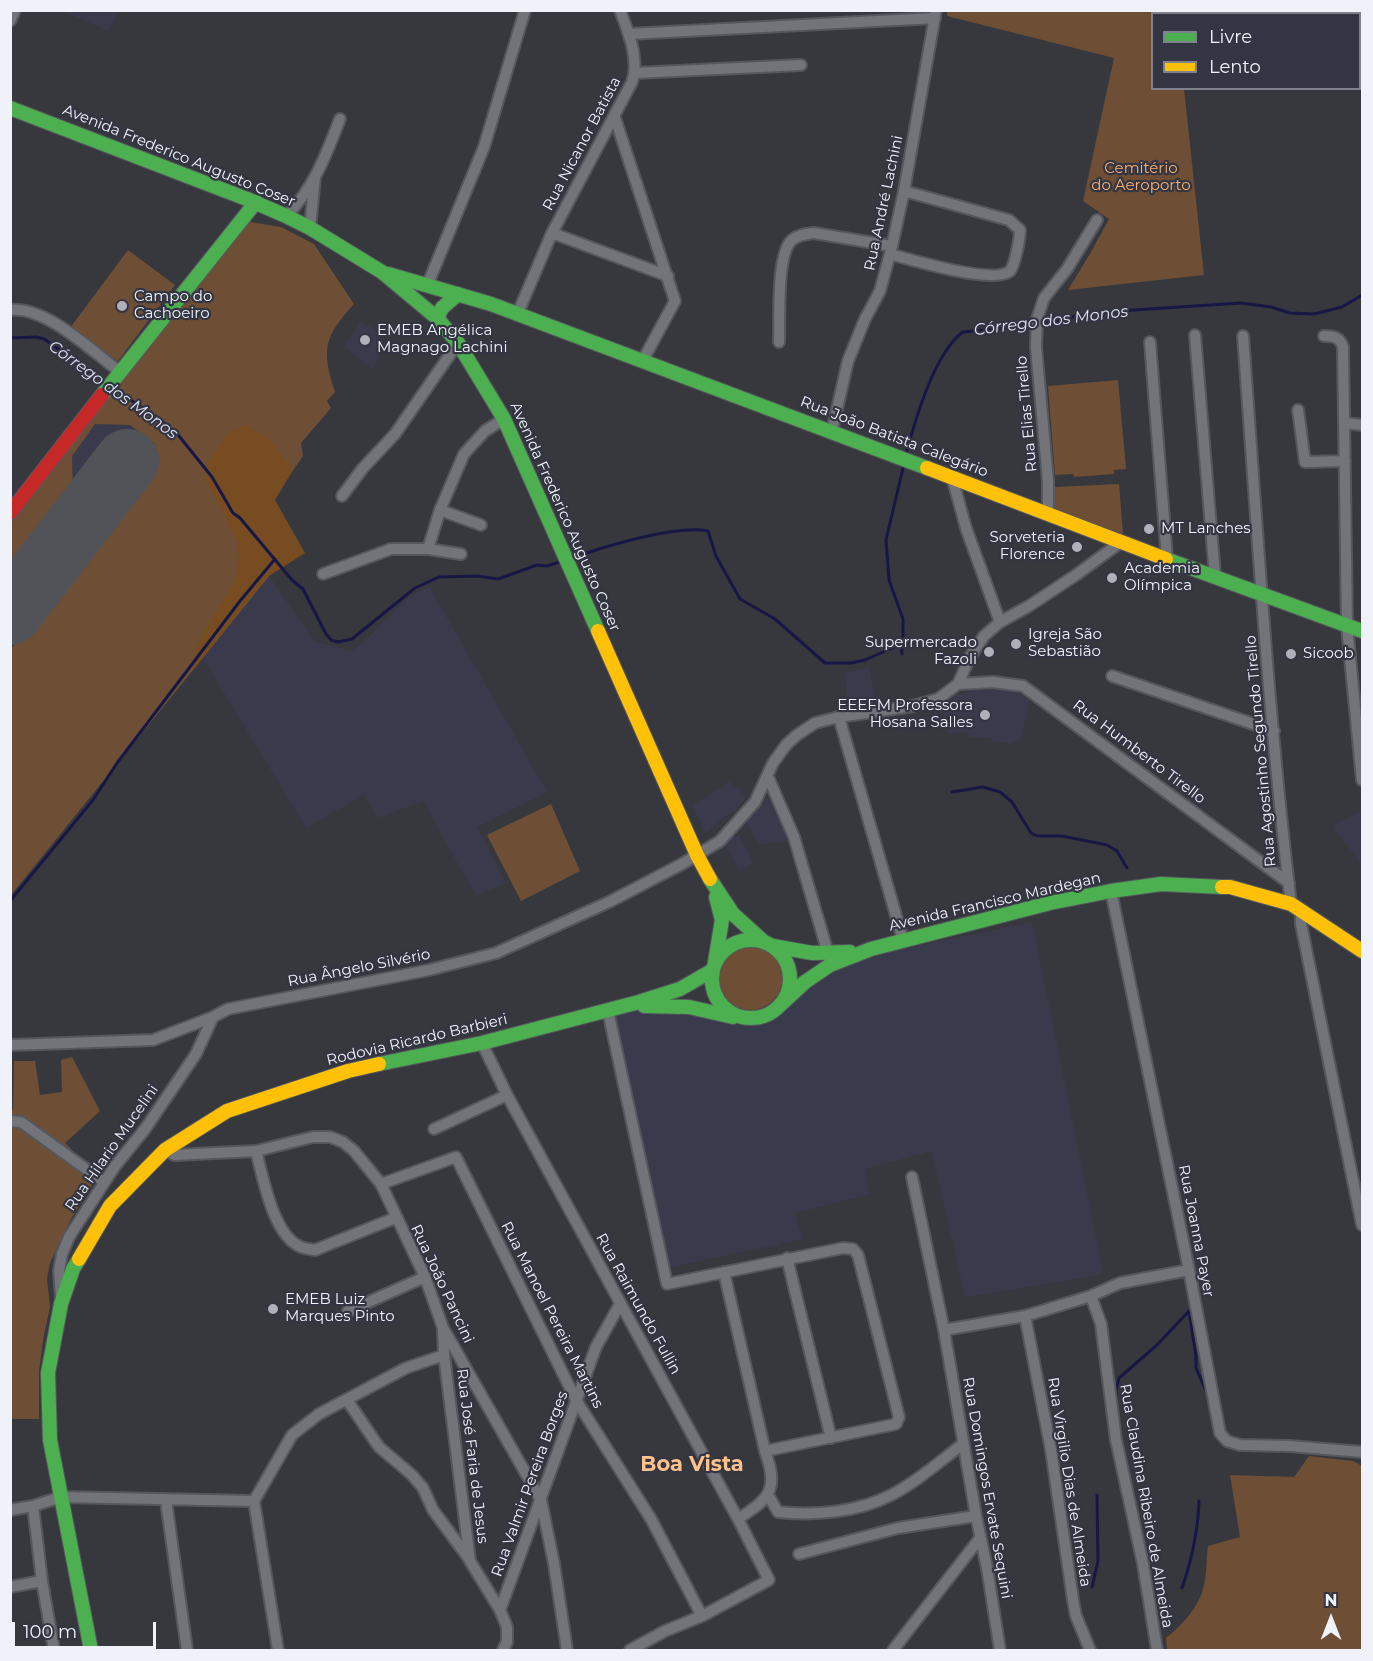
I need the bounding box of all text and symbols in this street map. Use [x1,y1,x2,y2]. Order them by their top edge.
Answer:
legend [1151,12,1361,90]
text: Livre [1209,26,1252,48]
text: Lento [1209,56,1261,78]
street label: Rua Nicanor Batista [539,74,625,214]
street label: Avenida Frederico Augusto Coser [60,101,298,211]
street label: Rua André Lachini [861,134,907,272]
park label: Cemitério do Aeroporto [1091,160,1191,195]
place label: Campo do Cachoeiro [134,288,212,323]
marker: Campo do Cachoeiro [115,299,129,313]
water label: Córrego dos Monos [973,302,1129,340]
place label: EMEB Angélica Magnago Lachini [377,322,507,357]
marker: EMEB Angélica Magnago Lachini [358,333,372,347]
water label: Córrego dos Monos [45,337,181,443]
street label: Rua Elias Tirello [1013,355,1041,473]
street label: Rua João Batista Calegário [797,393,991,481]
street label: Avenida Frederico Augusto Coser [506,400,624,634]
place label: MT Lanches [1161,520,1251,538]
marker: MT Lanches [1142,522,1156,536]
place label: Sorveteria Florence [990,529,1065,564]
marker: Sorveteria Florence [1070,540,1084,554]
place label: Academia Olímpica [1124,560,1200,595]
marker: Academia Olímpica [1105,571,1119,585]
place label: Igreja São Sebastião [1028,626,1102,661]
place label: Supermercado Fazoli [865,634,977,669]
street label: Rua Agostinho Segundo Tirello [1242,634,1280,868]
marker: Igreja São Sebastião [1009,637,1023,651]
marker: Supermercado Fazoli [982,645,996,659]
place label: Sicoob [1303,645,1354,663]
marker: Sicoob [1284,647,1298,661]
street label: Rua Humberto Tirello [1069,696,1209,808]
place label: EEEFM Professora Hosana Salles [837,697,973,732]
marker: EEEFM Professora Hosana Salles [978,708,992,722]
street label: Avenida Francisco Mardegan [887,869,1103,935]
street label: Rua Ângelo Silvério [286,945,432,991]
street label: Rodovia Ricardo Barbieri [325,1010,509,1070]
street label: Rua Hilario Mucelini [62,1081,162,1215]
street label: Rua Joanna Payer [1174,1163,1218,1299]
street label: Rua Manoel Pereira Martins [497,1219,607,1411]
street label: Rua João Pancini [407,1222,477,1346]
street label: Rua Raimundo Fullin [592,1230,684,1378]
place label: EMEB Luiz Marques Pinto [285,1291,395,1326]
marker: EMEB Luiz Marques Pinto [266,1302,280,1316]
street label: Rua José Faria de Jesus [452,1367,492,1545]
street label: Rua Domingos Ervate Sequini [959,1376,1015,1600]
street label: Rua Virgilio Dias de Almeida [1044,1376,1094,1588]
street label: Rua Claudina Ribeiro de Almeida [1116,1382,1176,1630]
street label: Rua Valmir Pereira Borges [488,1389,572,1579]
district label: Boa Vista [640,1452,744,1478]
north arrow [1301,1589,1361,1649]
text: N [1325,1591,1337,1610]
scale bar [15,1610,159,1648]
text: 100 m [23,1621,77,1643]

